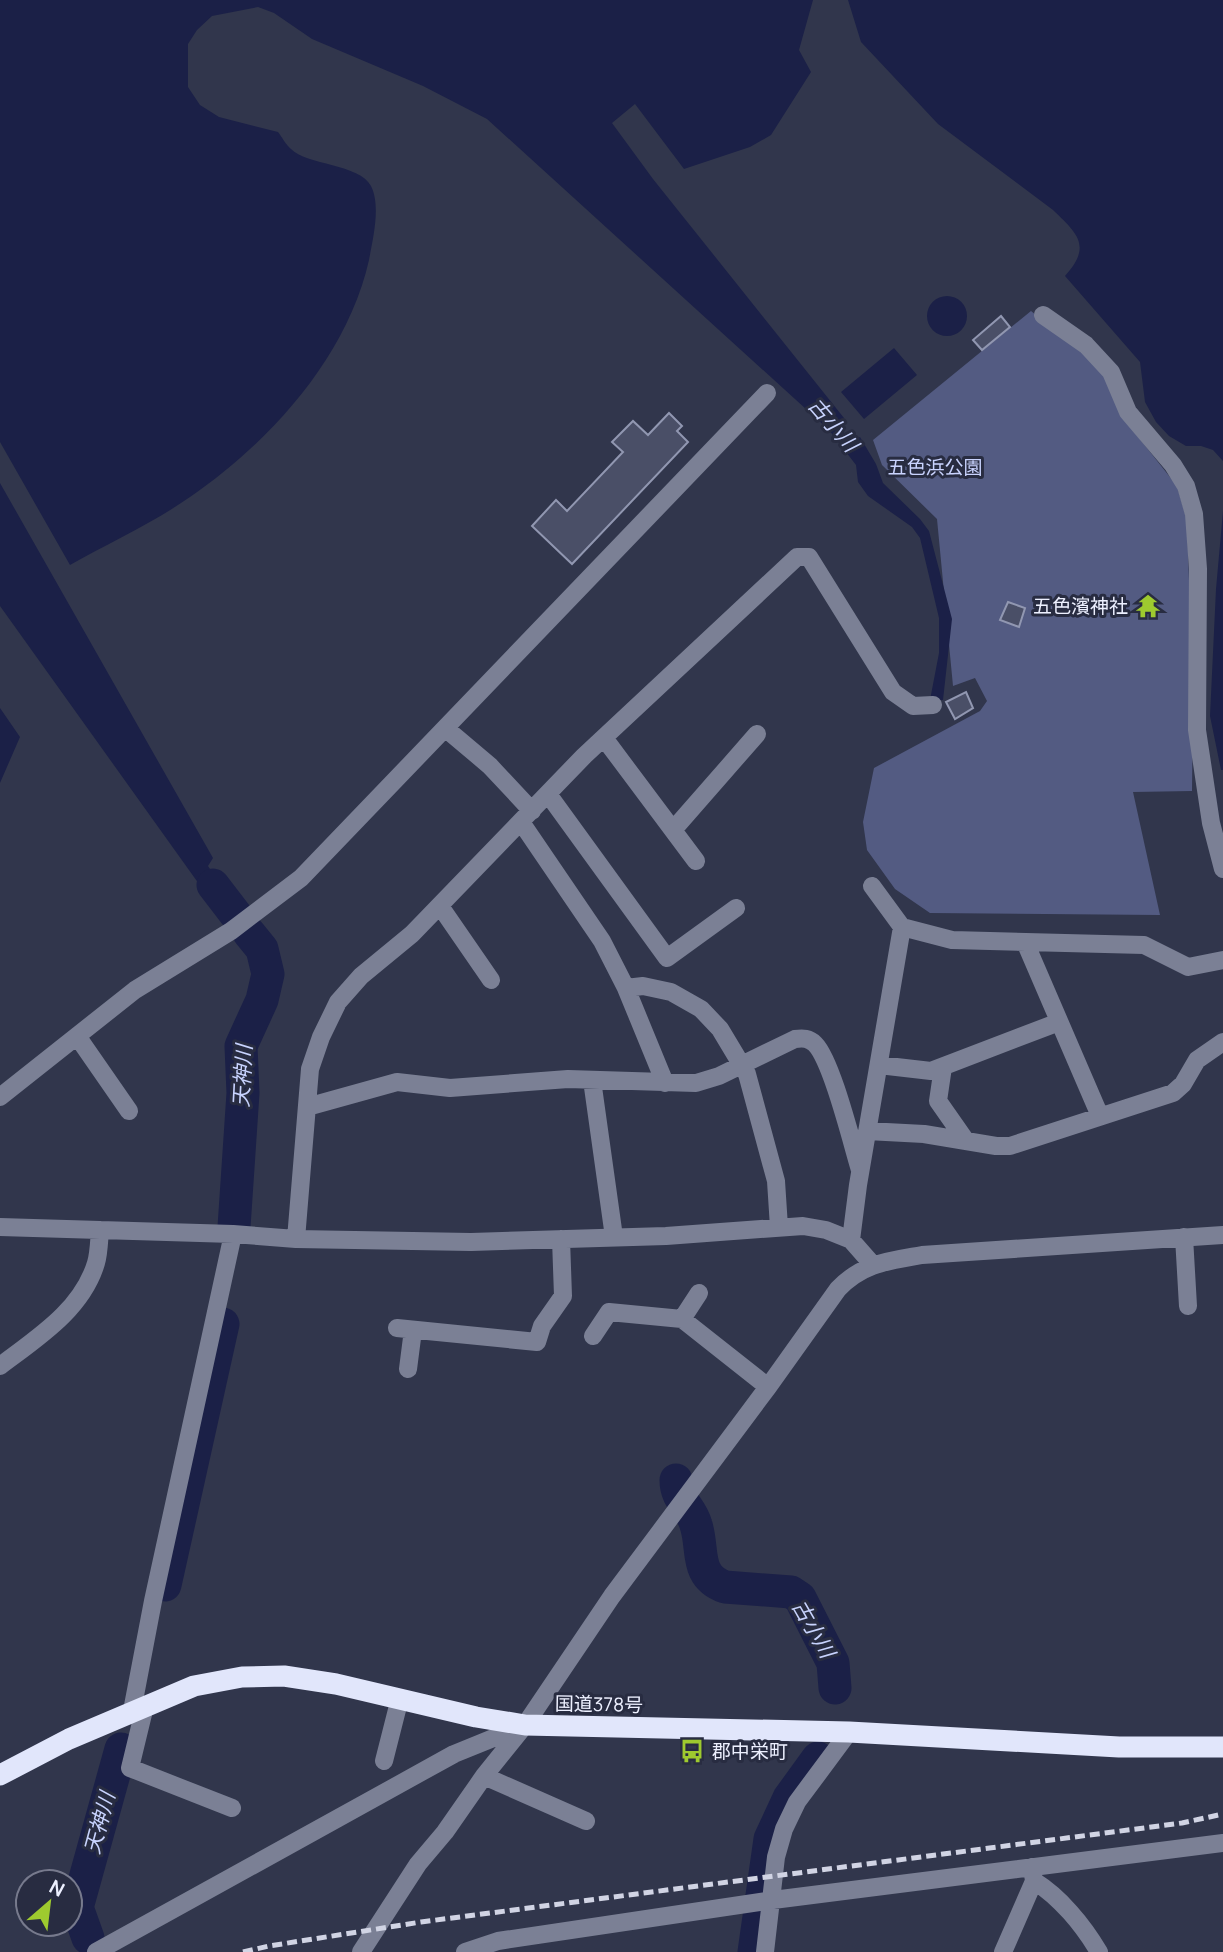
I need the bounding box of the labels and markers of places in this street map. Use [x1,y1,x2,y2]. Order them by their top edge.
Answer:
temple icon: 五色濱神社 [1134,592,1162,620]
place label: 五色濱神社 [1033,593,1128,619]
bus stop icon: 郡中栄町 [678,1737,706,1765]
place label: 郡中栄町 [712,1738,788,1764]

